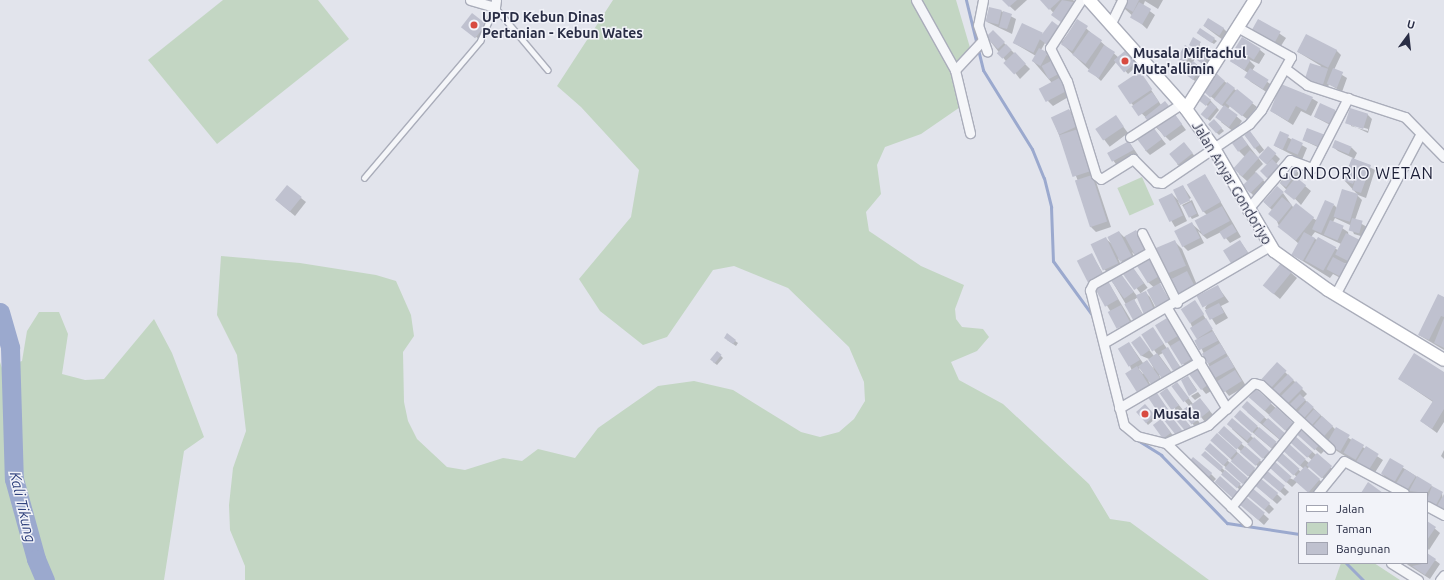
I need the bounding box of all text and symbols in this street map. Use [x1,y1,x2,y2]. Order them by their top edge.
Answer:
place label: UPTD Kebun Dinas Pertanian - Kebun Wates [482,9,643,42]
north arrow [1388,16,1428,56]
text: U [1406,18,1416,31]
marker: UPTD Kebun Dinas Pertanian - Kebun Wates [469,20,479,30]
place label: Musala Miftachul Muta'allimin [1133,45,1246,78]
marker: Musala Miftachul Muta'allimin [1120,56,1130,66]
street label: Jalan Anyar Gondoriyo [1188,118,1276,248]
district label: GONDORIO WETAN [1278,163,1434,183]
place label: Musala [1153,406,1200,422]
marker: Musala [1140,409,1150,419]
water label: Kali Tikung [6,470,40,544]
legend [1298,492,1428,564]
text: Jalan [1336,502,1364,515]
text: Taman [1336,522,1372,535]
text: Bangunan [1336,542,1390,555]

